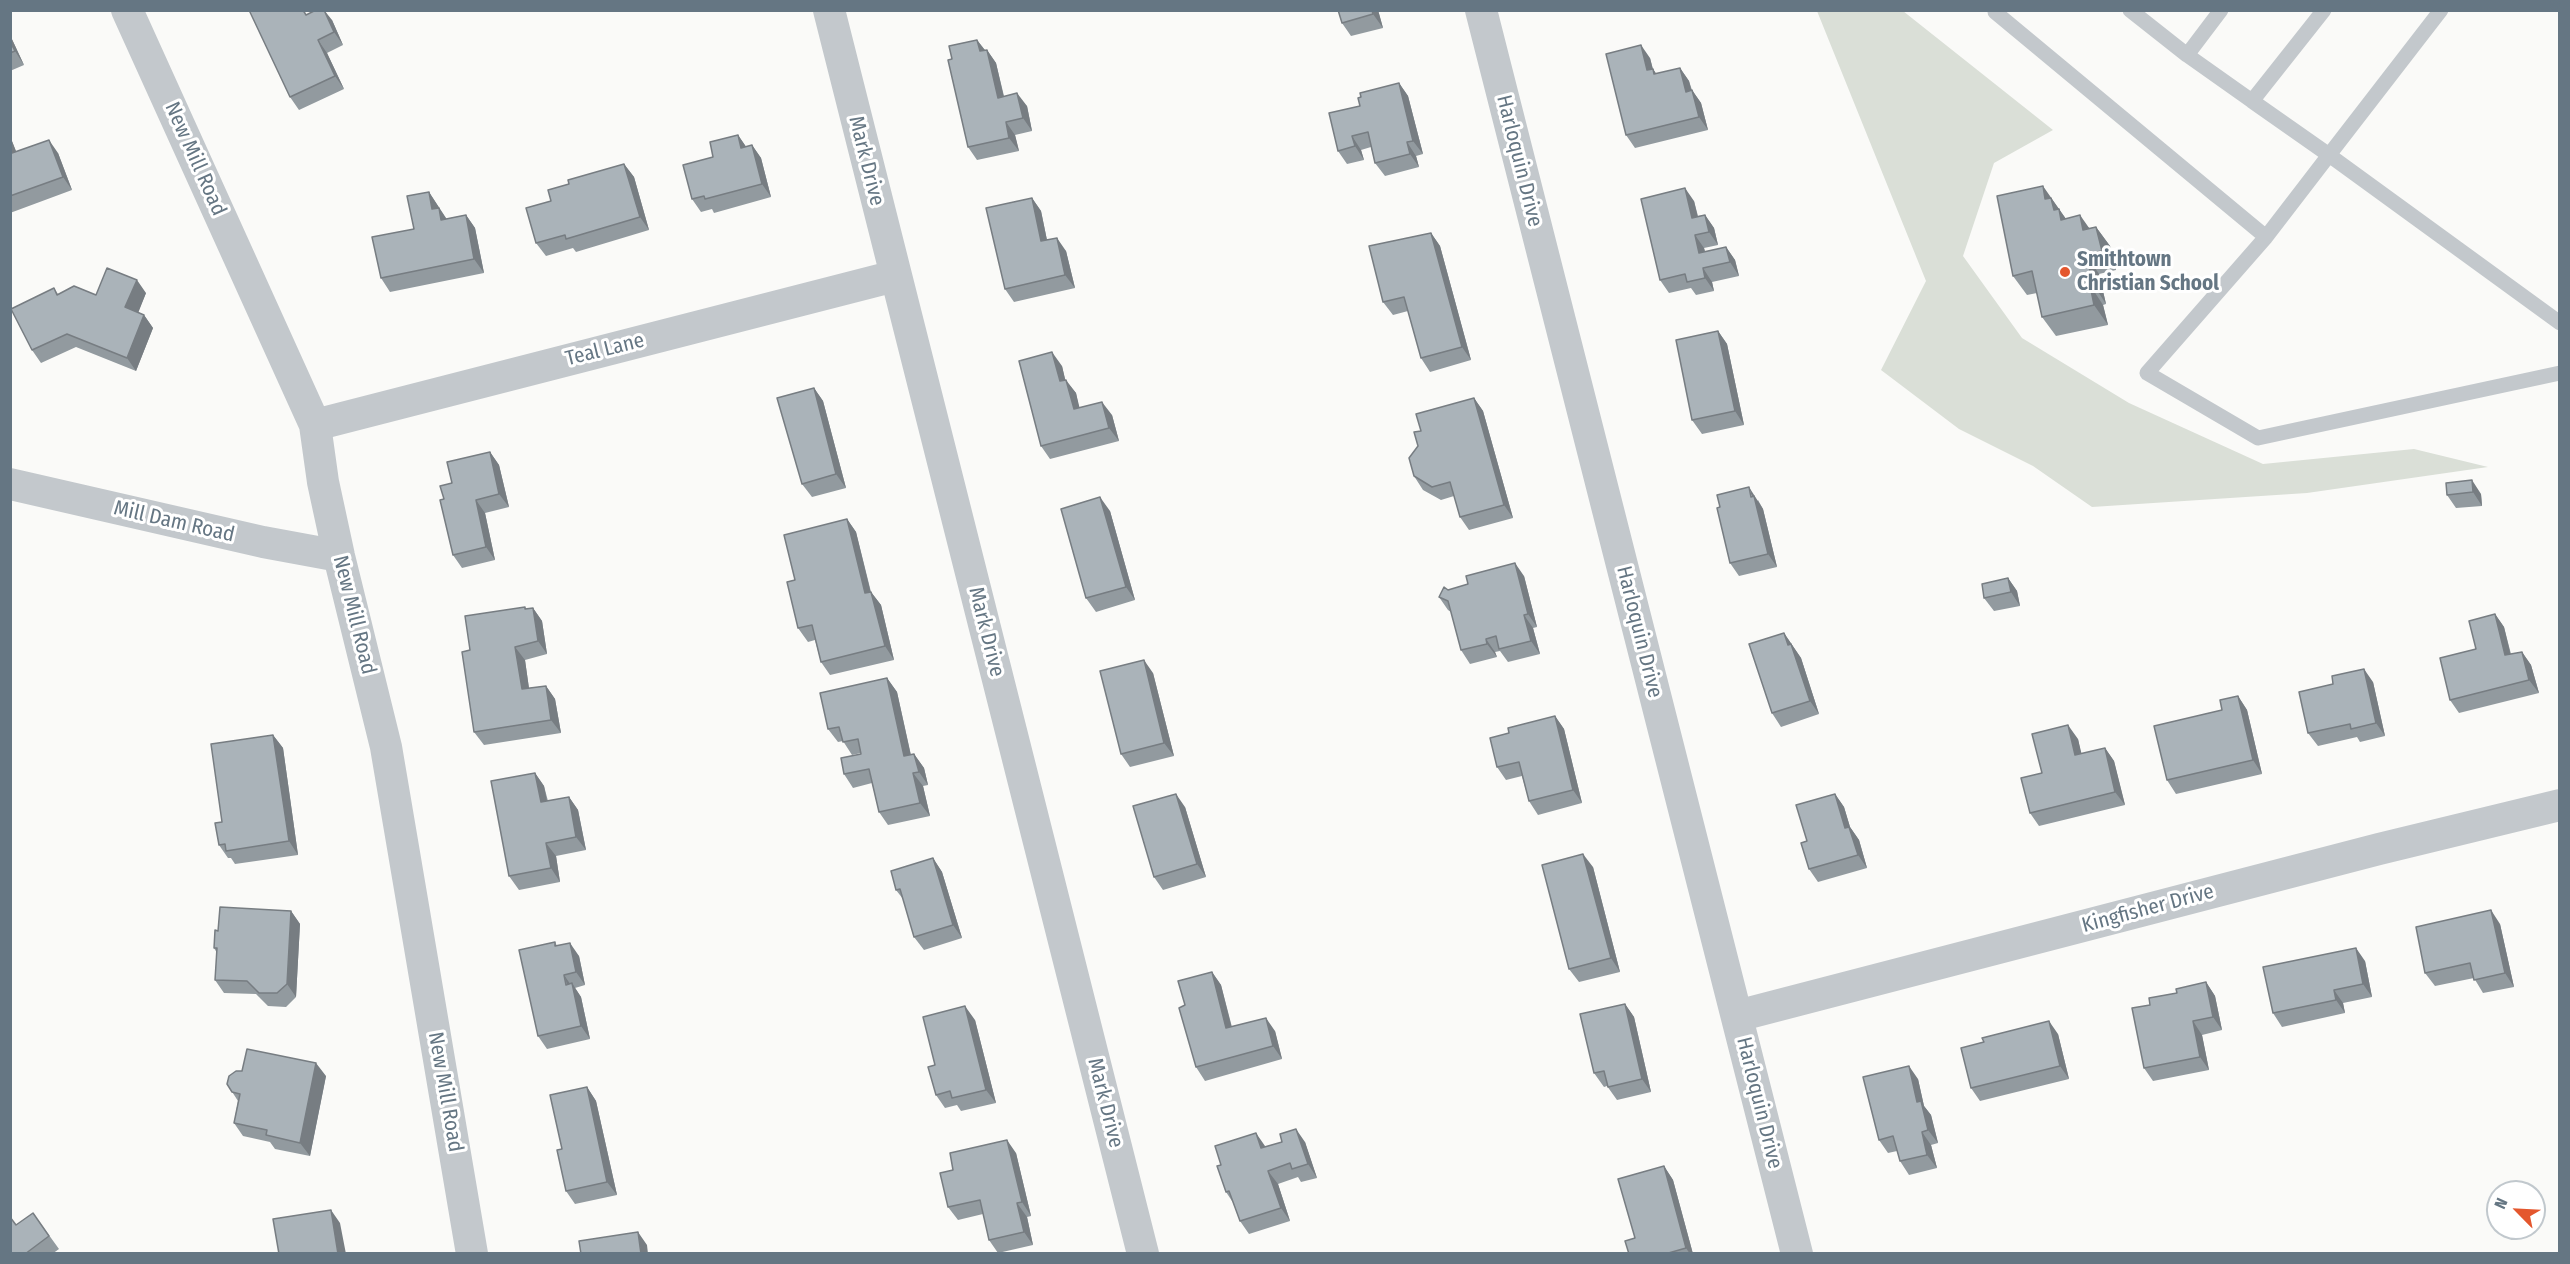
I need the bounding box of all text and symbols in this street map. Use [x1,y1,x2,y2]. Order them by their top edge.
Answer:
street label: Harloquin Drive [1490,93,1548,229]
street label: New Mill Road [159,98,231,220]
street label: Mark Drive [843,113,889,209]
place label: Smithtown Christian School [2077,247,2219,297]
marker: Smithtown Christian School [2058,265,2072,279]
street label: Teal Lane [563,328,647,372]
street label: Mill Dam Road [111,496,237,548]
street label: New Mill Road [327,553,381,677]
street label: Harloquin Drive [1610,564,1668,700]
street label: Mark Drive [963,584,1009,680]
street label: Kingfisher Drive [2079,879,2217,939]
street label: New Mill Road [422,1030,468,1154]
street label: Harloquin Drive [1730,1035,1788,1171]
street label: Mark Drive [1082,1055,1128,1151]
north arrow [2486,1180,2546,1240]
text: N [2490,1195,2512,1212]

